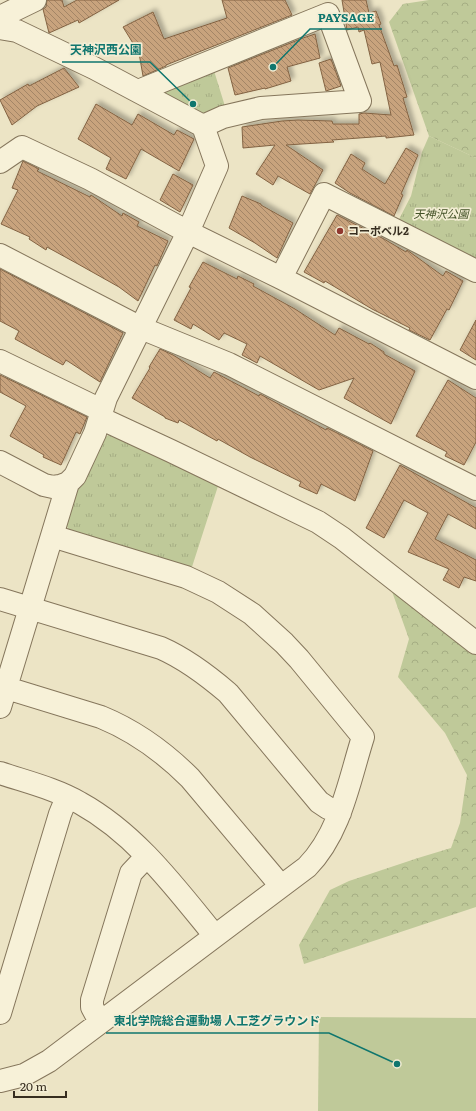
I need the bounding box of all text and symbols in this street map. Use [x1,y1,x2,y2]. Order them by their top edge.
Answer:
callout: PAYSAGE [310,5,382,29]
text: PAYSAGE [318,8,374,26]
callout: 天神沢西公園 [62,38,150,62]
text: 天神沢西公園 [70,40,142,58]
park label: 天神沢公園 [414,205,470,221]
place label: コーポベル2 [348,222,409,238]
marker: コーポベル2 [335,226,345,236]
callout: 東北学院総合運動場 人工芝グラウンド [106,1009,329,1033]
text: 東北学院総合運動場 人工芝グラウンド [114,1011,320,1029]
scale bar [14,1073,66,1099]
text: 20 m [20,1077,47,1095]

